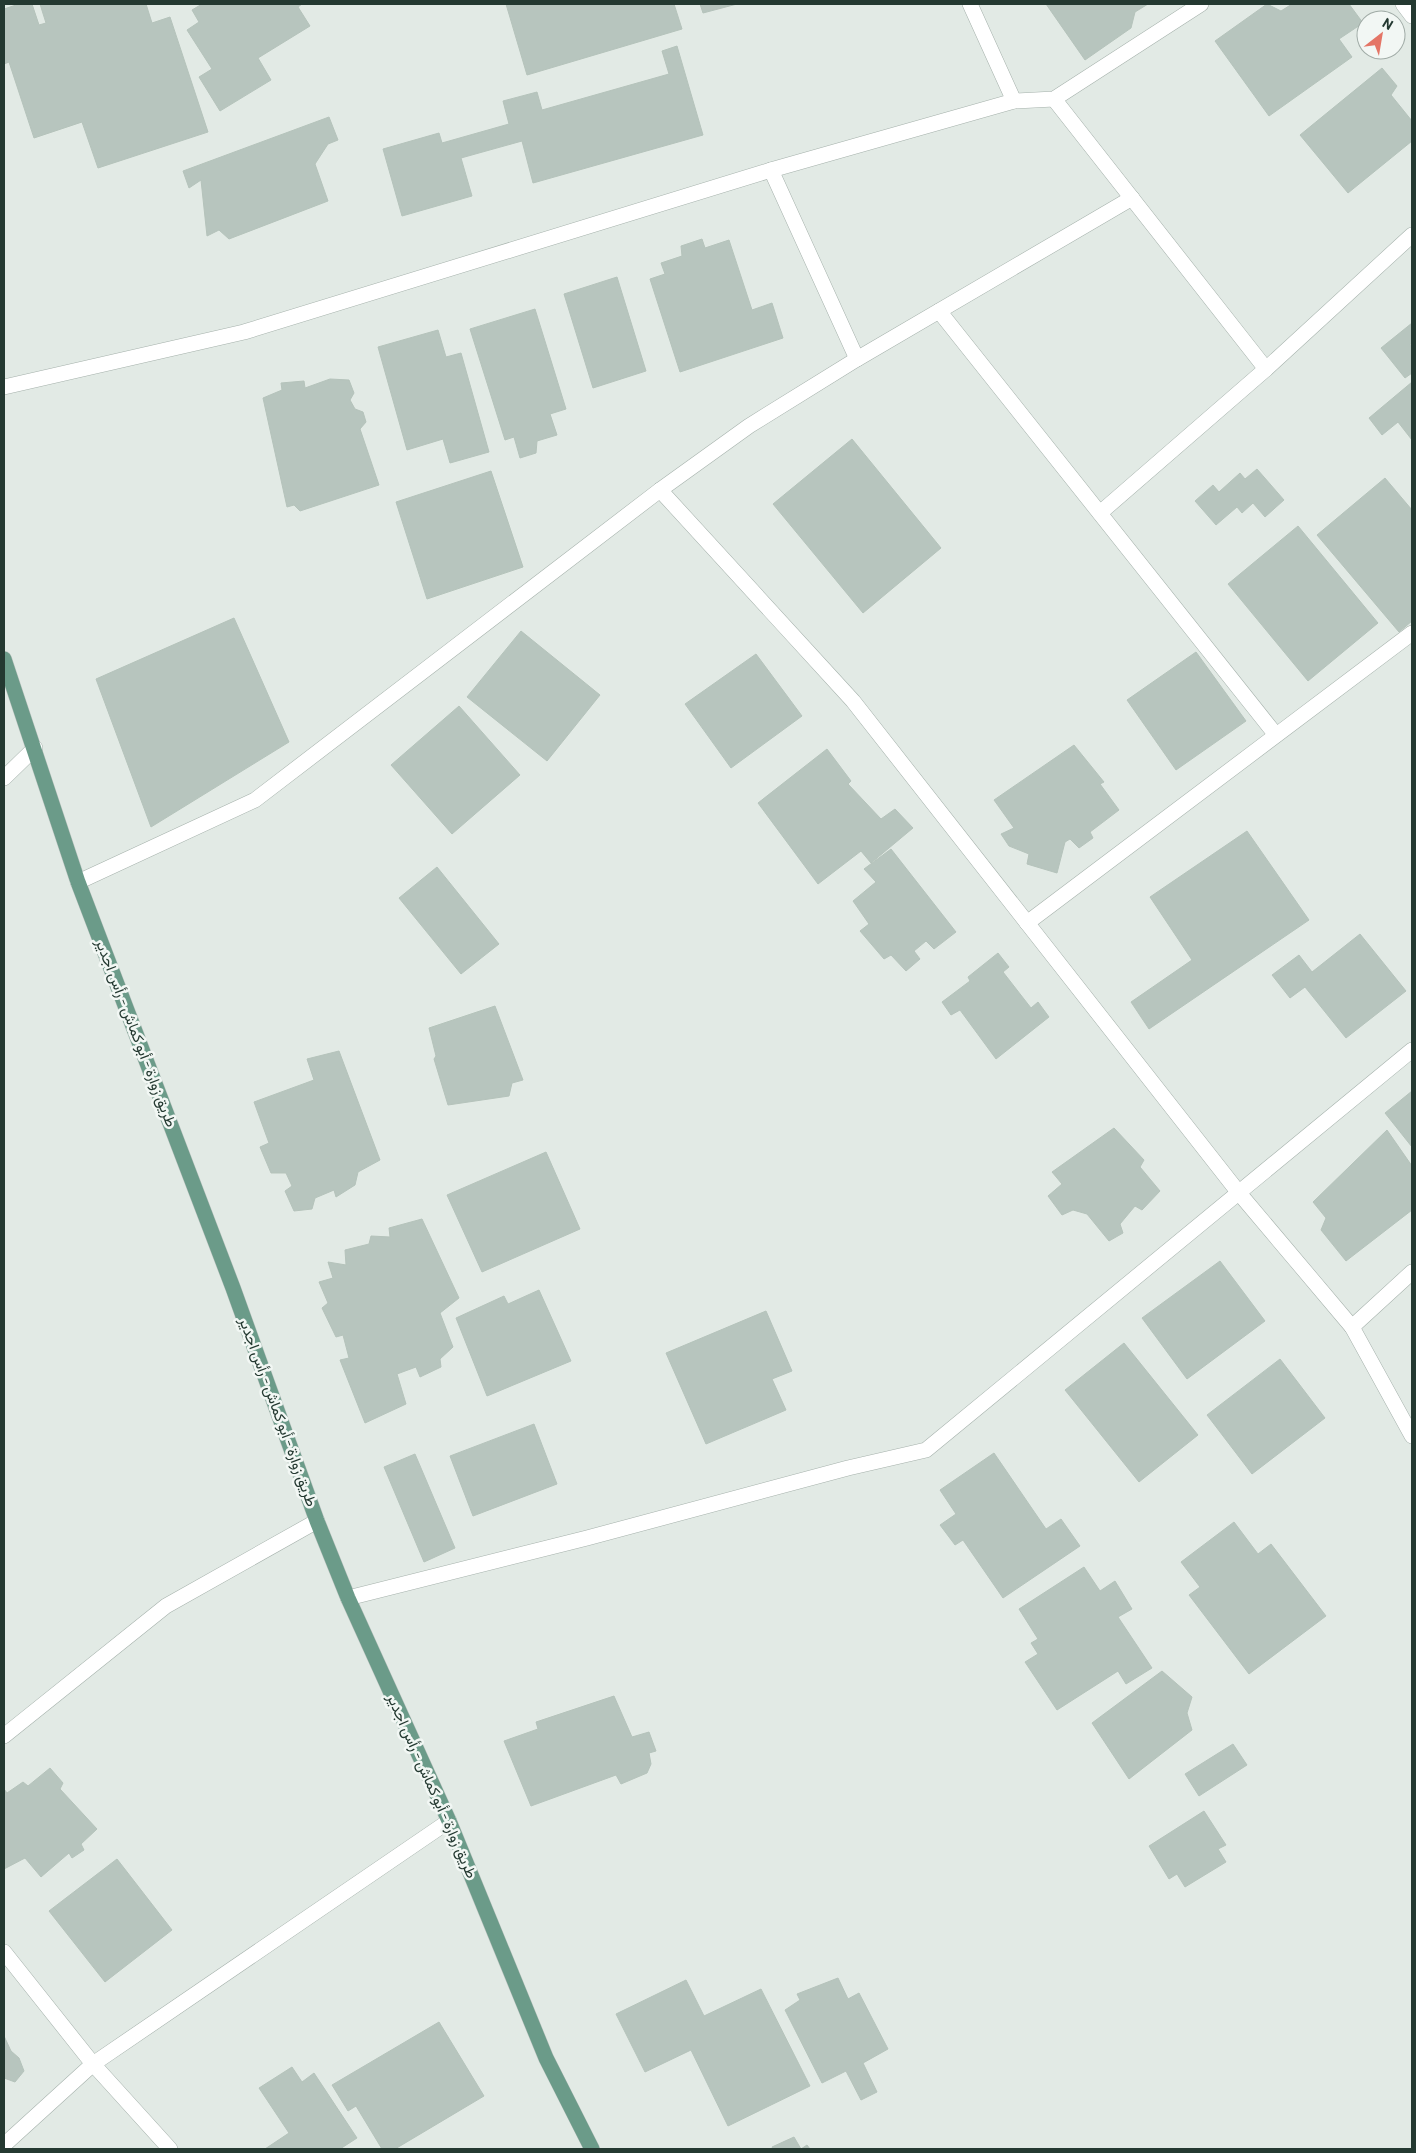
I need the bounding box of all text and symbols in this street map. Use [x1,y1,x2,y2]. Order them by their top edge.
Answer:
north arrow [1356,10,1406,60]
text: N [1380,14,1396,33]
street label: طريق زوارة - أبو كماش - رأس اجدير [90,935,181,1130]
street label: طريق زوارة - أبو كماش - رأس اجدير [234,1314,322,1510]
street label: طريق زوارة - أبو كماش - رأس اجدير [382,1690,482,1882]

